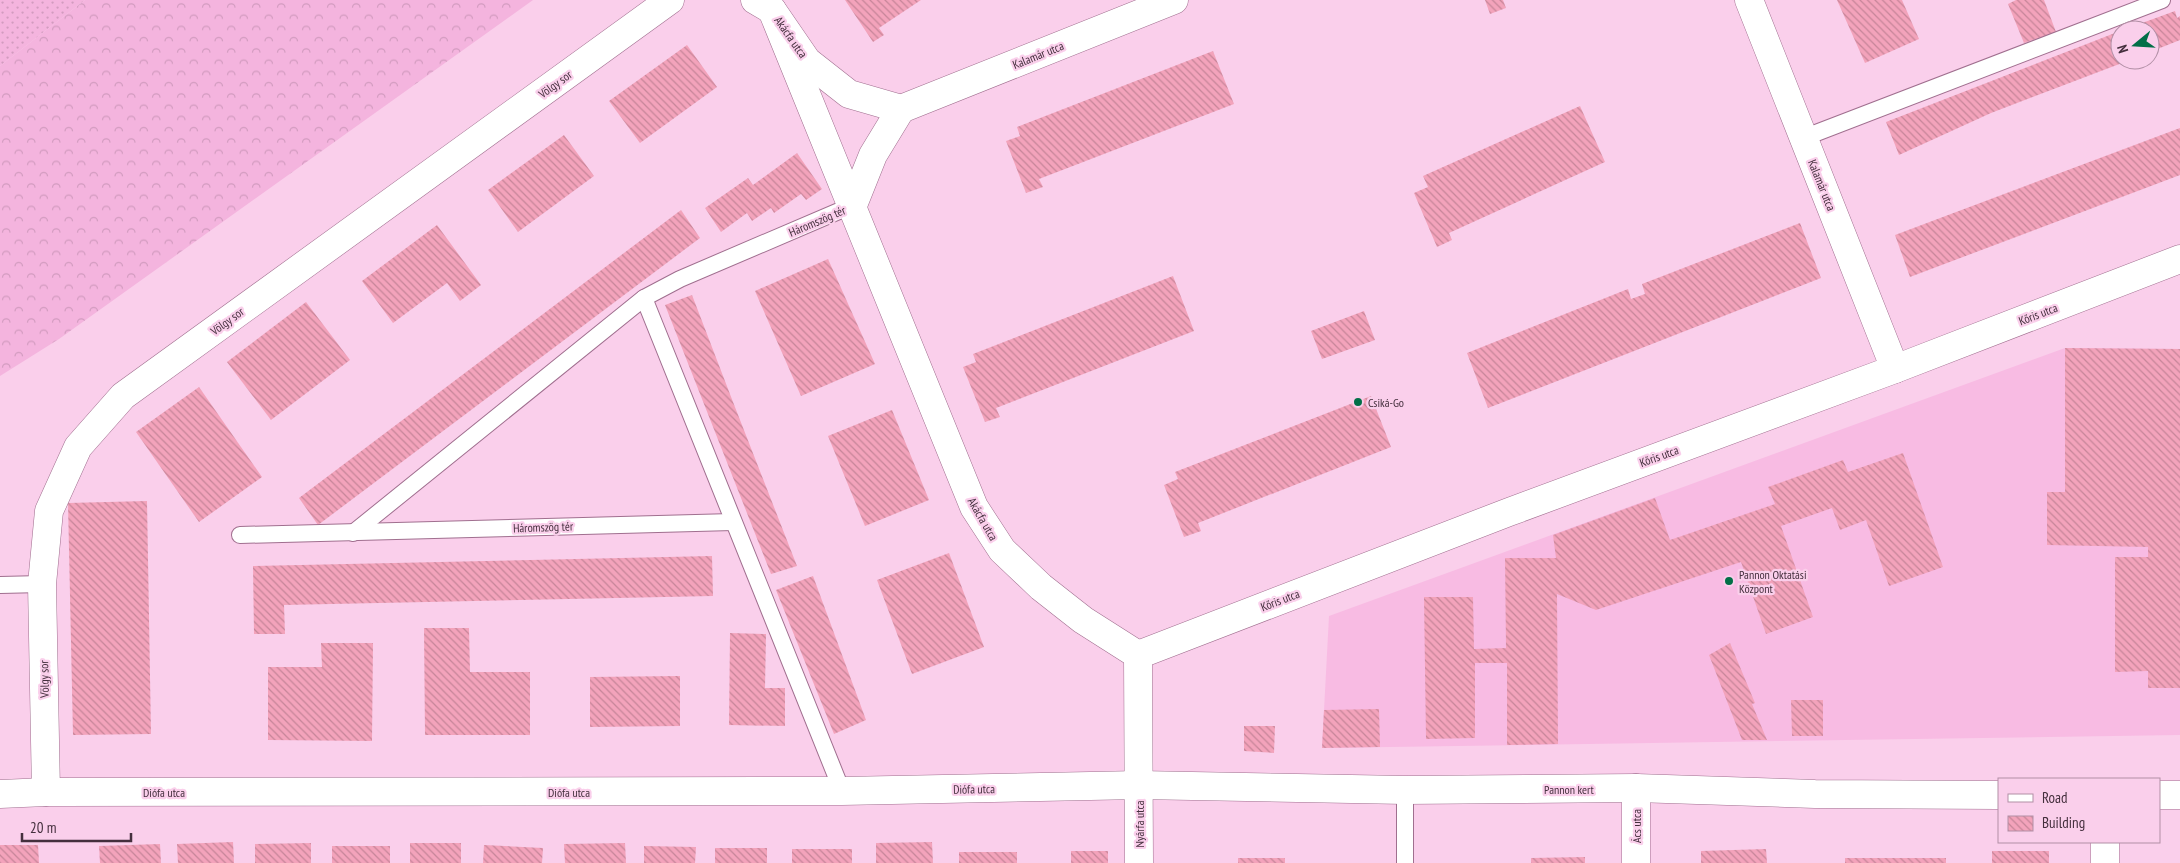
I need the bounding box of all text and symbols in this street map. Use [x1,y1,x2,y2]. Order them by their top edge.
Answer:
street label: Akácfa utca [771,13,811,61]
north arrow [2110,20,2160,70]
street label: Kalamár utca [1010,38,1066,72]
text: N [2113,43,2132,55]
street label: Völgy sor [535,66,575,102]
street label: Kalamár utca [1805,157,1839,213]
street label: Háromszög tér [786,202,848,240]
street label: Kőris utca [2016,300,2060,328]
street label: Völgy sor [207,303,247,339]
place label: Csiká-Go [1368,395,1404,410]
marker: Csiká-Go [1352,396,1364,408]
street label: Kőris utca [1637,442,1681,470]
street label: Akácfa utca [965,495,1001,543]
street label: Háromszög tér [513,518,574,536]
place label: Pannon Oktatási Központ [1739,567,1807,596]
marker: Pannon Oktatási Központ [1723,575,1735,587]
street label: Kőris utca [1258,586,1302,614]
street label: Völgy sor [36,659,52,699]
legend [1998,778,2160,843]
street label: Diófa utca [953,781,995,797]
street label: Pannon kert [1544,782,1595,797]
street label: Diófa utca [143,785,185,800]
street label: Diófa utca [548,785,590,800]
text: Road [2042,788,2068,807]
street label: Nyárfa utca [1132,800,1147,847]
street label: Ács utca [1629,809,1644,843]
scale bar [22,810,131,842]
text: Building [2042,813,2085,832]
text: 20 m [30,818,56,837]

